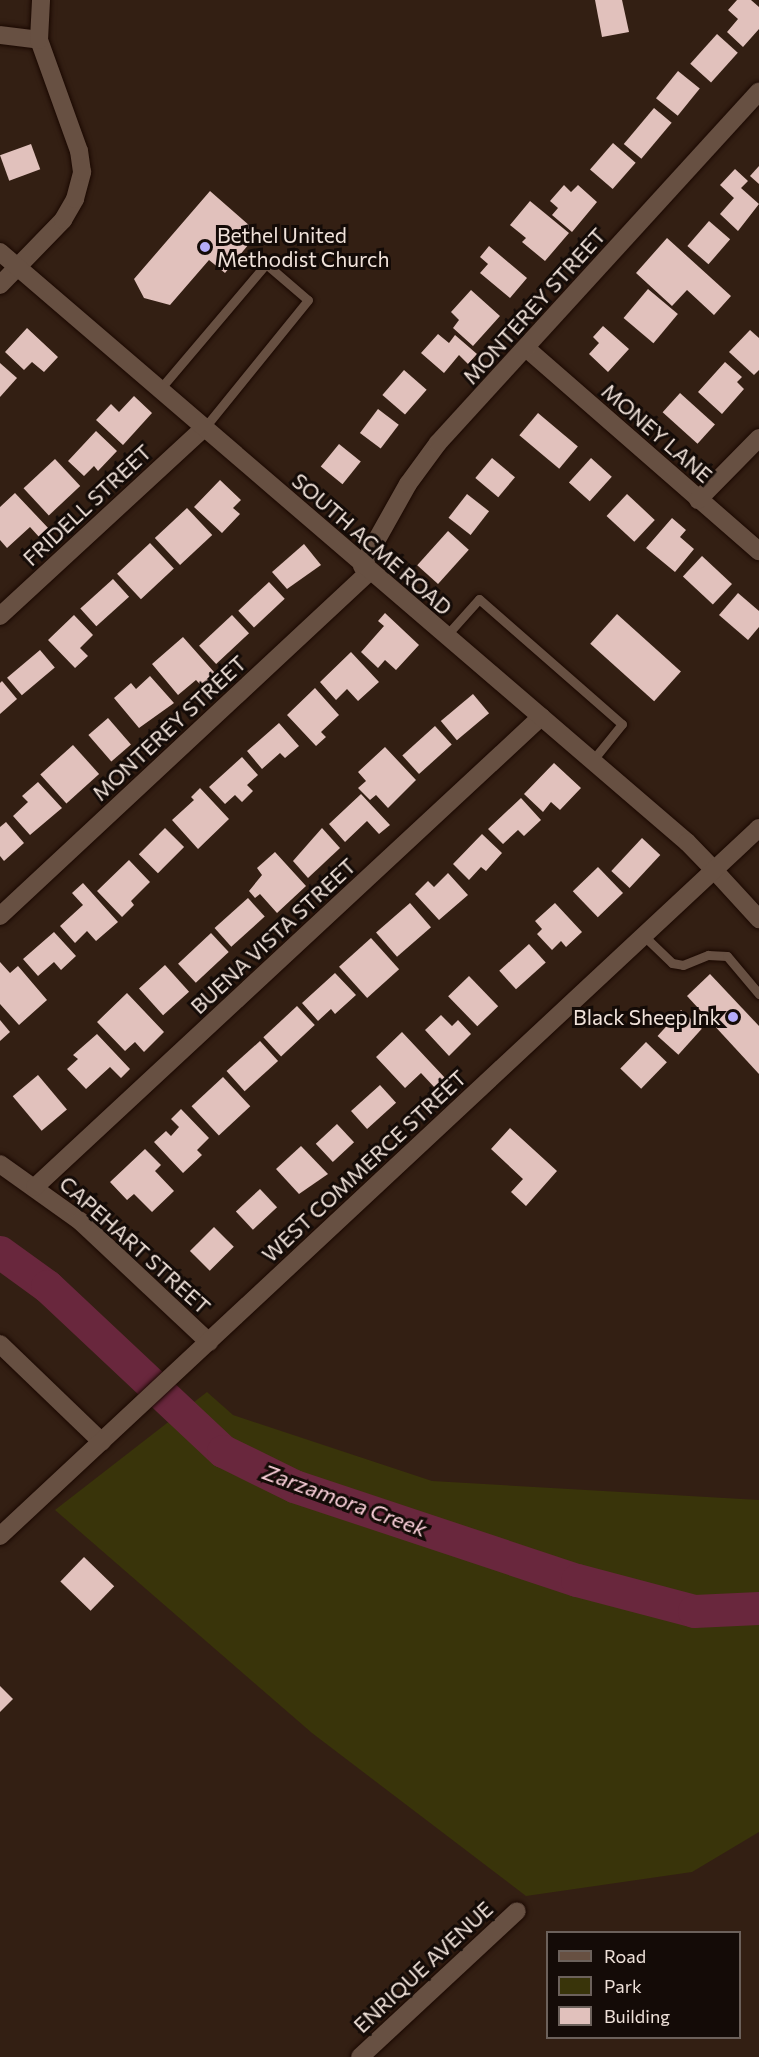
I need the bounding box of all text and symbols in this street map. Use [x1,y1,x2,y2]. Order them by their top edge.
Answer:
place label: Bethel United Methodist Church [217,222,389,272]
street label: MONTEREY STREET [457,223,611,389]
marker: Bethel United Methodist Church [198,240,212,254]
street label: MONEY LANE [597,378,717,488]
street label: FRIDELL STREET [18,439,156,571]
street label: SOUTH ACME ROAD [287,468,457,620]
street label: MONTEREY STREET [87,650,251,806]
street label: BUENA VISTA STREET [185,853,361,1019]
place label: Black Sheep Ink [573,1004,721,1030]
marker: Black Sheep Ink [726,1010,740,1024]
street label: WEST COMMERCE STREET [257,1065,471,1267]
street label: CAPEHART STREET [55,1171,215,1319]
water label: Zarzamora Creek [259,1458,431,1542]
street label: ENRIQUE AVENUE [348,1896,498,2038]
legend [546,1931,741,2039]
text: Road [604,1945,646,1967]
text: Park [604,1975,642,1997]
text: Building [604,2005,670,2027]

